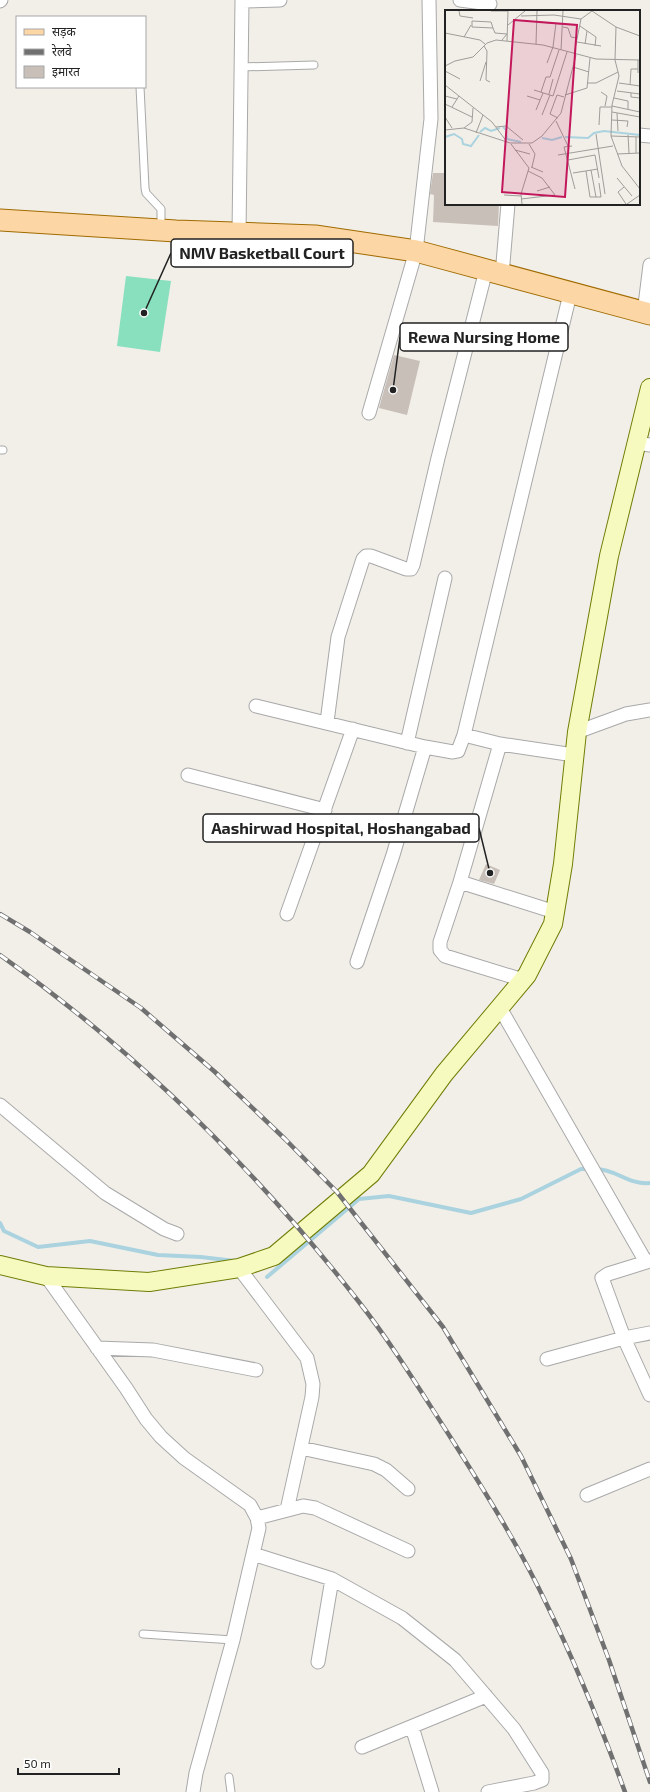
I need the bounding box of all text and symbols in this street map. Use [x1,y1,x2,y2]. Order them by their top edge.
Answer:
inset map [445,10,640,205]
legend [16,16,146,88]
text: सड़क [52,24,77,39]
text: रेलवे [52,44,72,58]
text: इमारत [52,64,81,79]
callout: NMV Basketball Court [171,239,353,267]
text: NMV Basketball Court [179,243,345,262]
callout: Rewa Nursing Home [400,323,568,351]
text: Rewa Nursing Home [408,327,560,346]
callout: Aashirwad Hospital, Hoshangabad [203,814,479,842]
text: Aashirwad Hospital, Hoshangabad [211,818,471,837]
scale bar [18,1750,119,1776]
text: 50 m [24,1756,51,1770]

